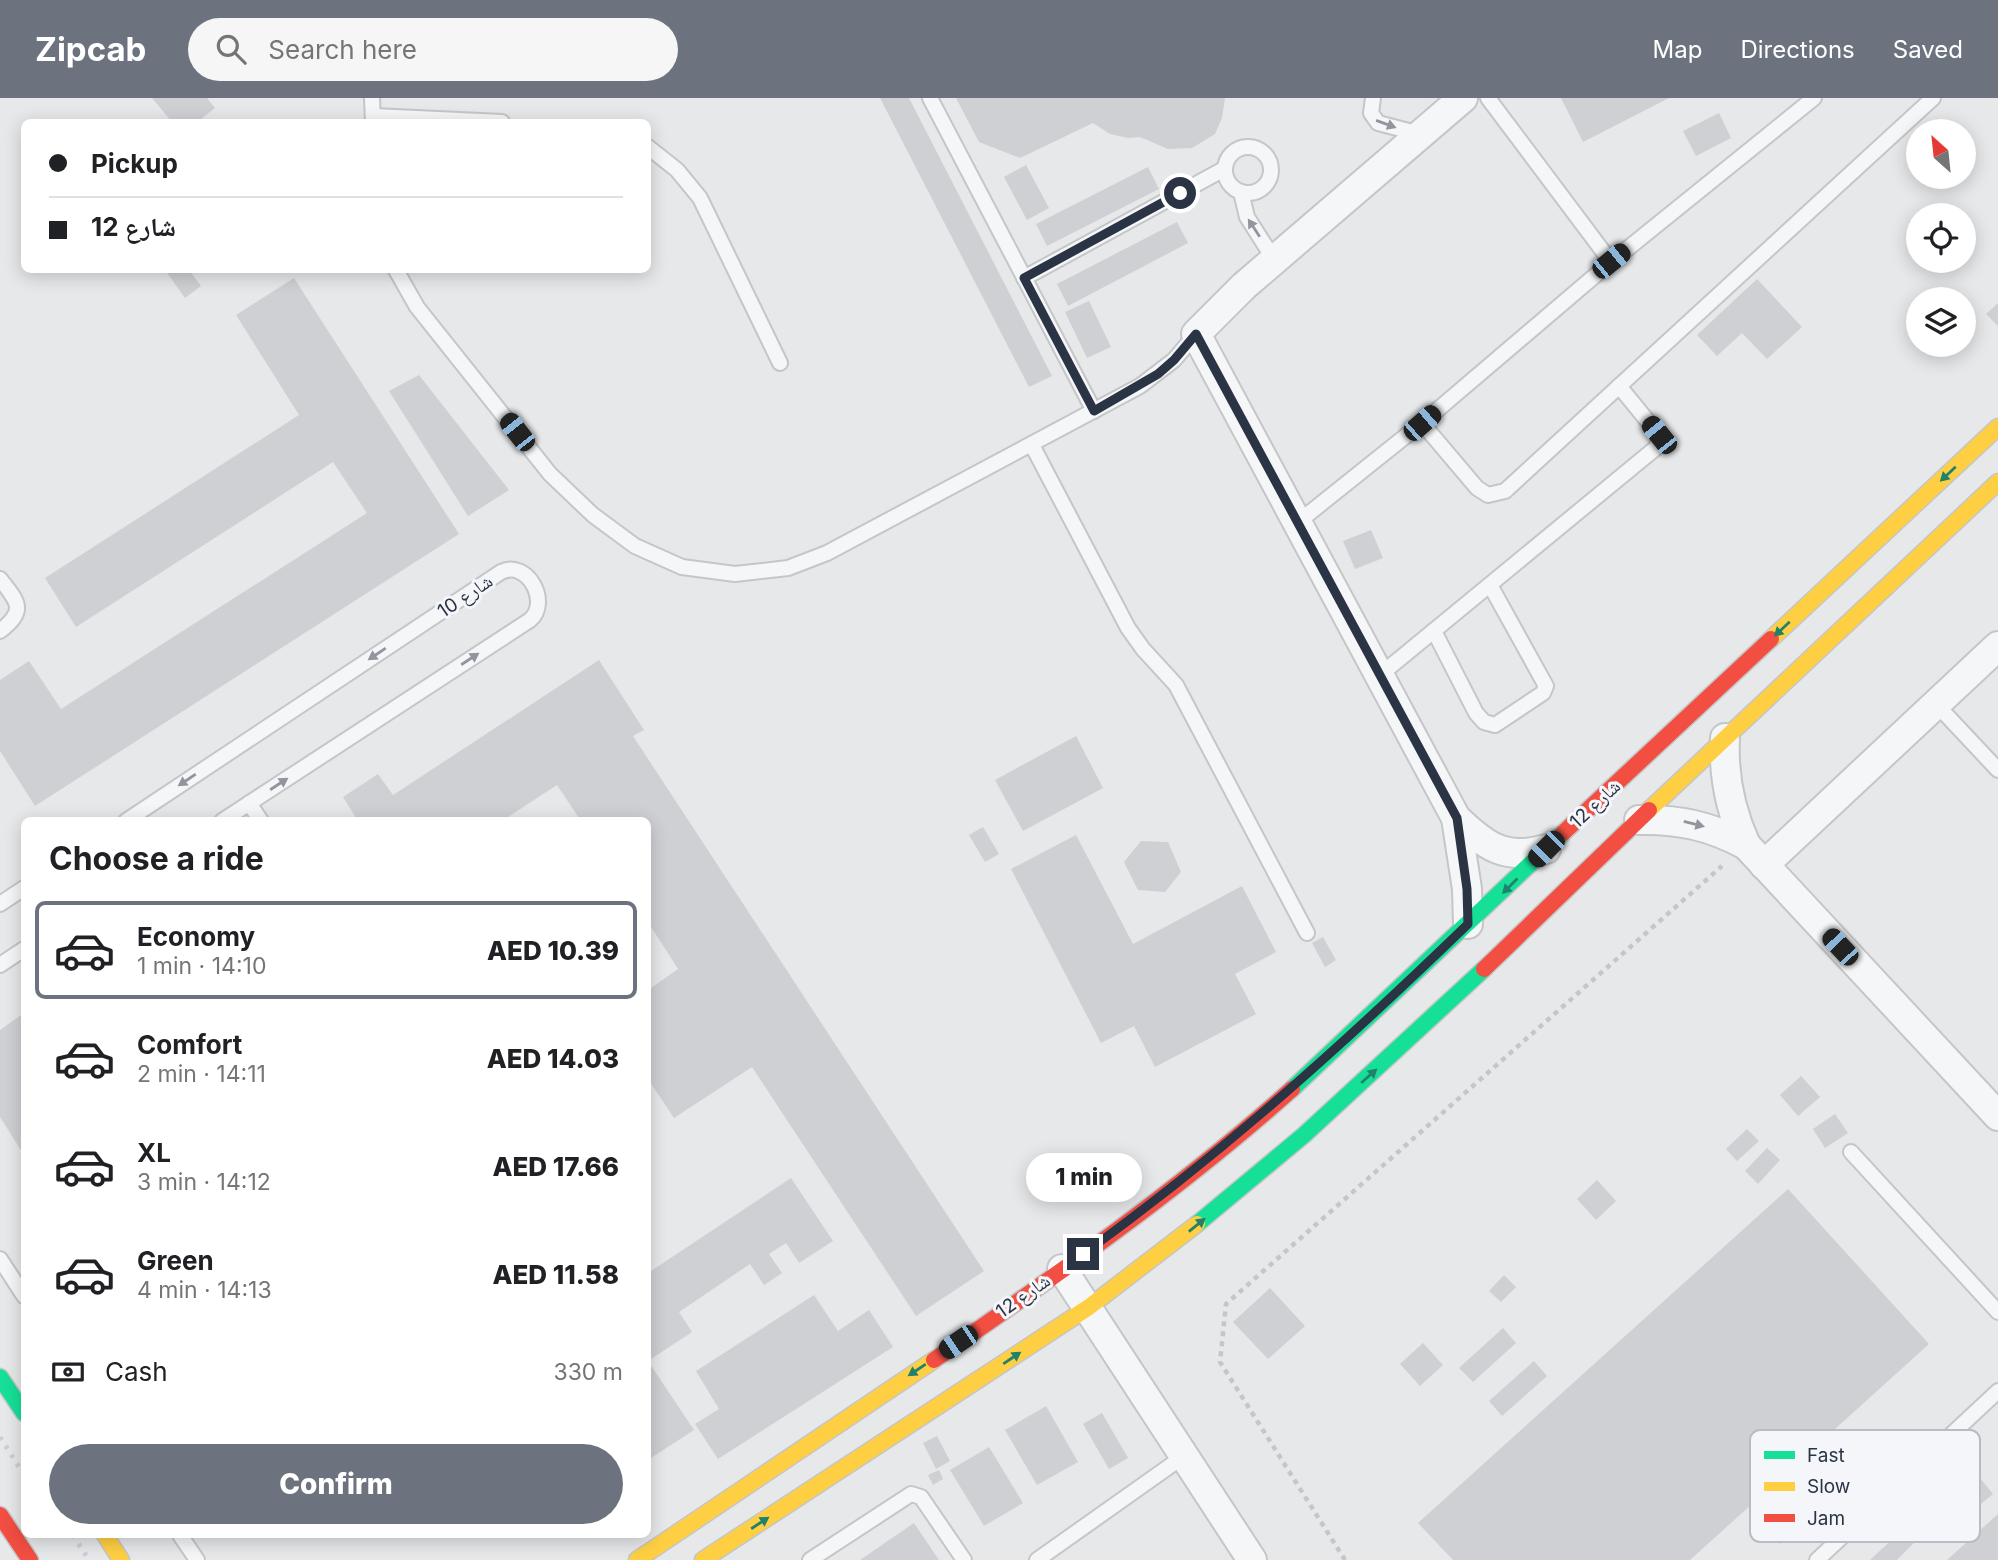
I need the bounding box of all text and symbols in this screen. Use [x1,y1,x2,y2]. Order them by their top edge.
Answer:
search box [188,18,678,81]
text: Zipcab [35,29,146,69]
icon: search [212,30,250,68]
text: Search here [268,34,417,65]
text: Map [1653,35,1702,64]
text: Directions [1740,35,1855,64]
text: Saved [1893,35,1963,64]
one-way arrow [1376,119,1397,130]
north arrow [1906,119,1976,189]
map controls [1906,119,1976,357]
text: Pickup [91,148,178,179]
route start [1164,177,1196,209]
button: locate [1906,203,1976,273]
text: شارع 12 [91,211,176,242]
one-way arrow [1247,219,1261,237]
car [1589,240,1634,282]
button: layers [1906,287,1976,357]
car [1400,401,1445,445]
car [496,409,539,455]
car [1638,412,1681,458]
one-way arrow [1940,465,1957,481]
street label: شارع 10 [433,569,497,623]
one-way arrow [1774,620,1791,636]
one-way arrow [367,648,387,661]
one-way arrow [460,653,479,666]
one-way arrow [178,773,196,787]
street label: شارع 12 [1565,775,1625,833]
one-way arrow [269,777,289,790]
one-way arrow [1684,819,1706,830]
car [1524,827,1569,871]
text: Choose a ride [49,839,264,878]
one-way arrow [1502,877,1518,894]
icon: car [53,919,116,982]
text: Economy [137,921,255,952]
car [1818,924,1863,970]
text: AED 10.39 [487,935,619,966]
text: 1 min · 14:10 [137,952,266,980]
icon: car [53,1027,116,1090]
text: Comfort [137,1029,242,1060]
text: AED 14.03 [487,1043,619,1074]
text: 2 min · 14:11 [137,1060,266,1088]
one-way arrow [1360,1068,1378,1084]
icon: car [53,1135,116,1198]
text: XL [137,1137,171,1168]
text: AED 17.66 [492,1151,619,1182]
callout: 1 min [1025,1152,1141,1202]
text: 1 min [1055,1163,1113,1191]
text: 3 min · 14:12 [137,1168,271,1196]
one-way arrow [1188,1218,1205,1233]
route end [1067,1238,1099,1270]
icon: car [53,1243,116,1306]
text: Green [137,1245,214,1276]
text: AED 11.58 [492,1259,619,1290]
street label: شارع 12 [992,1269,1054,1323]
text: 4 min · 14:13 [137,1276,272,1304]
car [935,1322,982,1362]
one-way arrow [1002,1351,1022,1364]
icon: cash [49,1353,87,1391]
text: Cash [105,1356,168,1387]
text: 330 m [553,1358,623,1386]
one-way arrow [908,1363,926,1377]
legend [1750,1430,1980,1542]
button: Confirm [49,1444,623,1524]
text: Fast [1807,1444,1845,1467]
text: Slow [1807,1475,1850,1498]
text: Jam [1807,1507,1845,1530]
one-way arrow [750,1516,770,1529]

